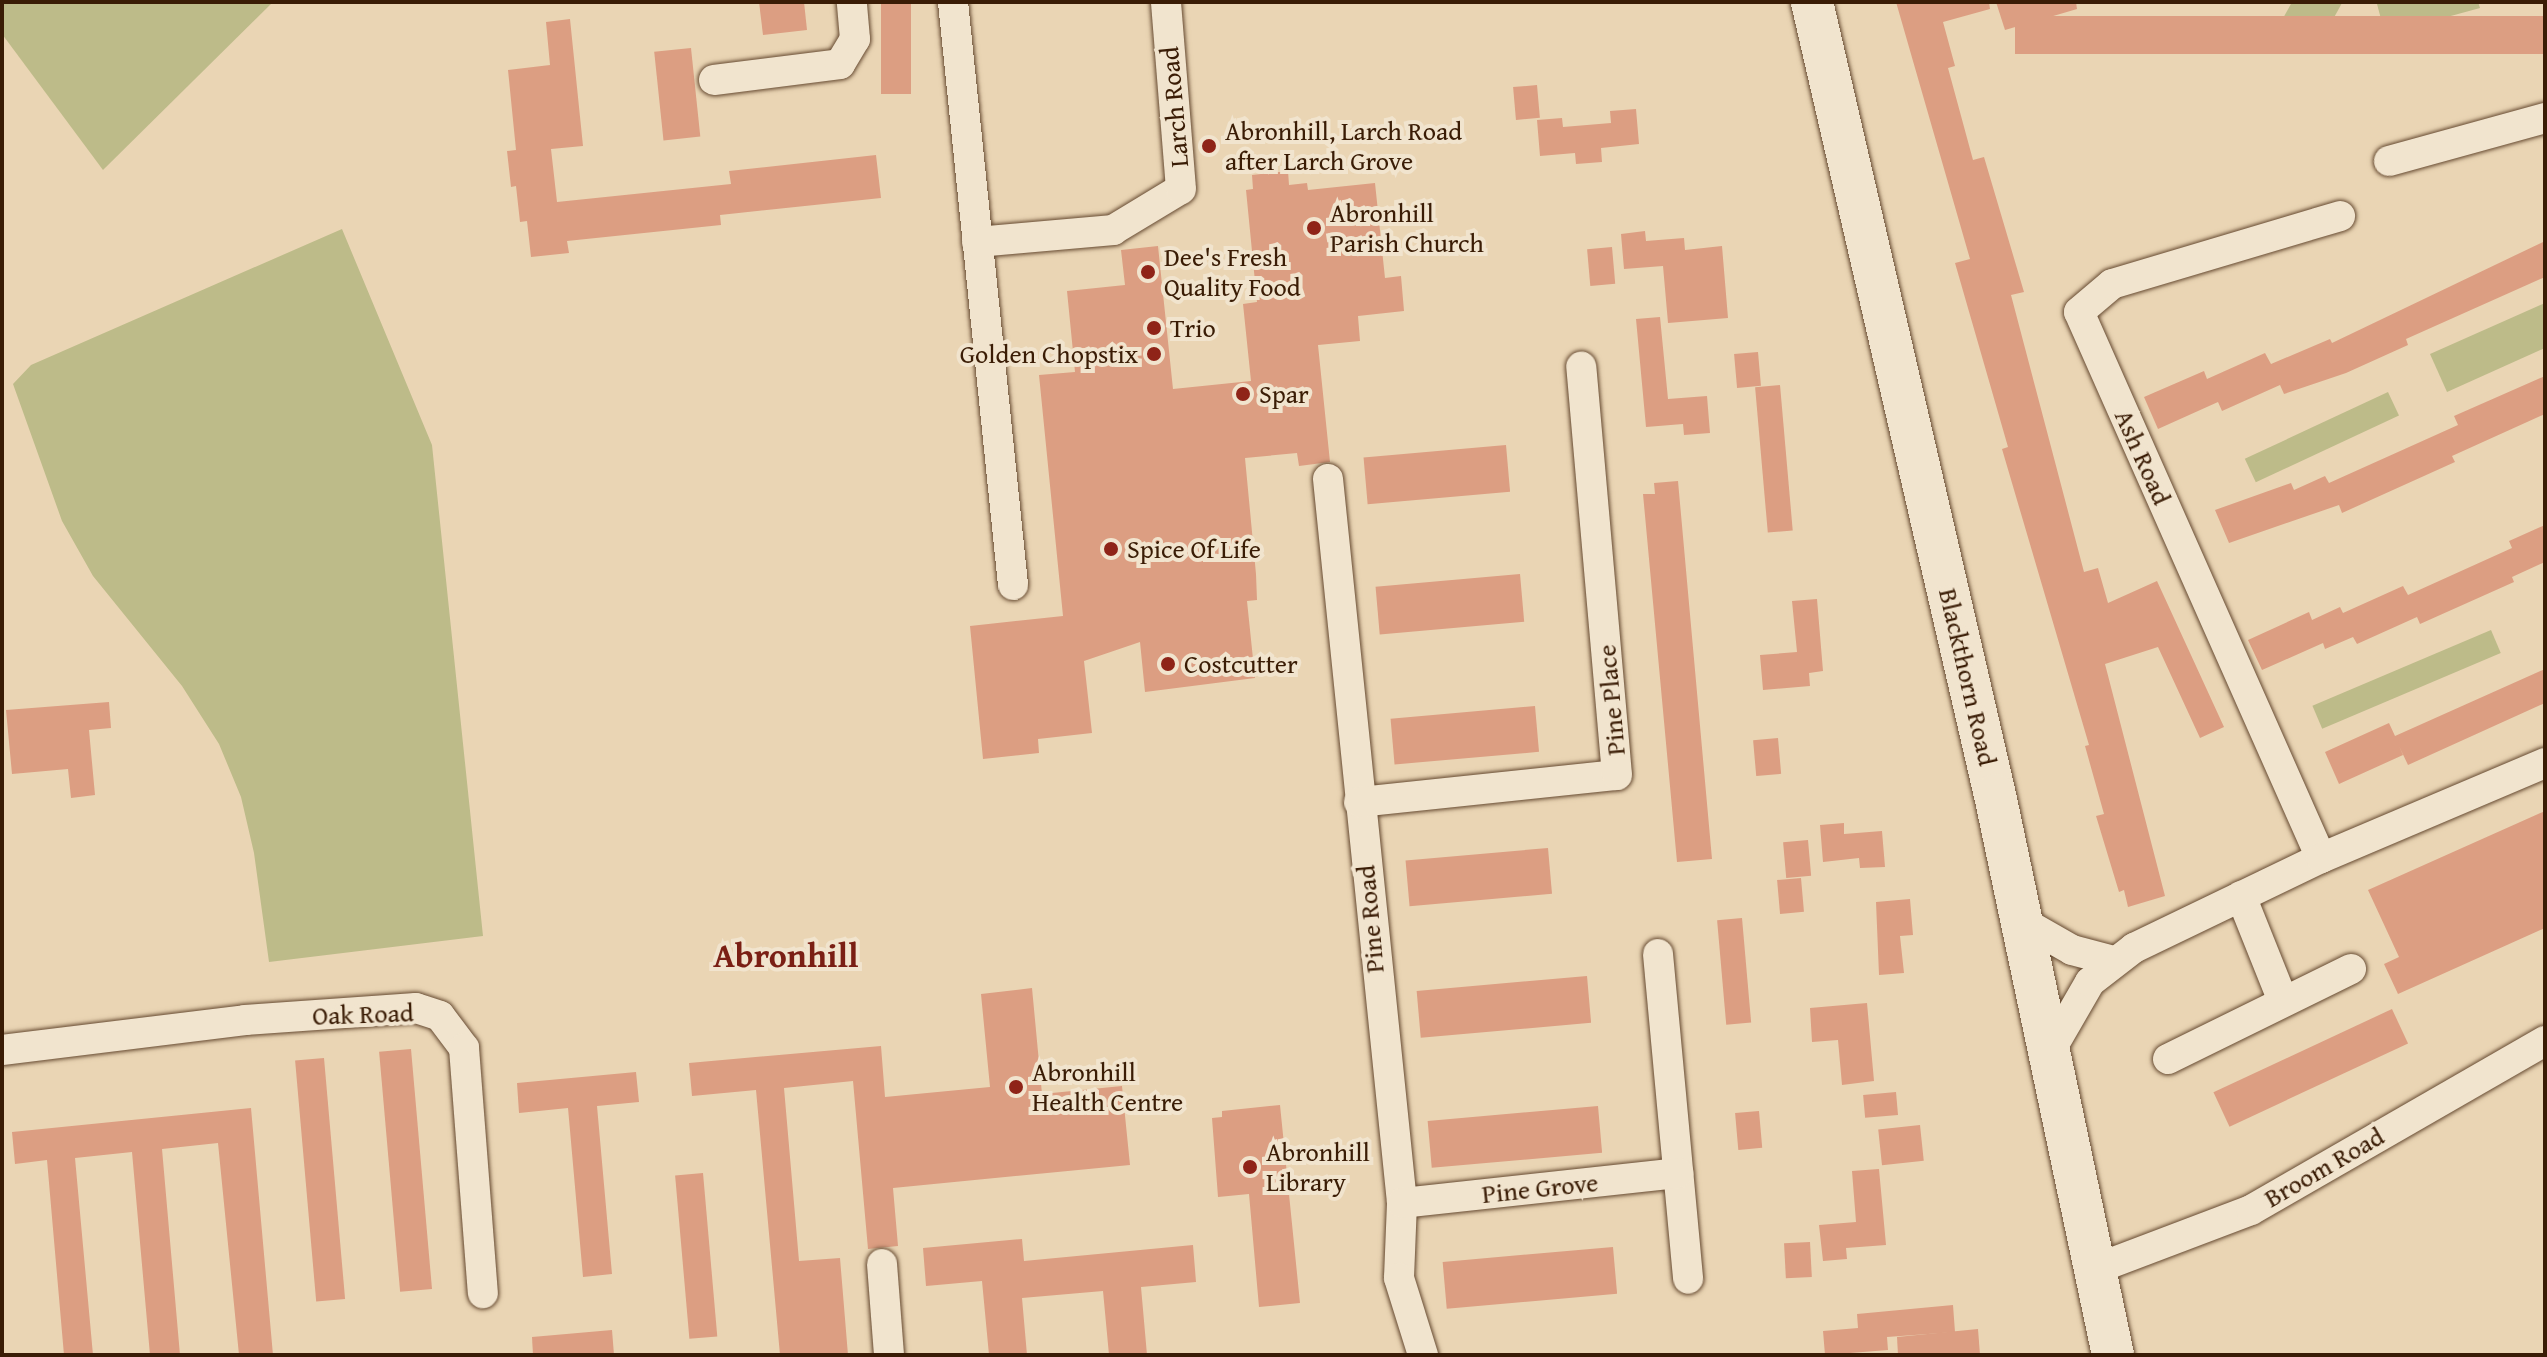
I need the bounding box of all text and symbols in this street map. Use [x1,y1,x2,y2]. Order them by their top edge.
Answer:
street label: Larch Road [1153,45,1195,169]
place label: Abronhill, Larch Road after Larch Grove [1225,115,1462,176]
marker: Abronhill, Larch Road after Larch Grove [1200,137,1218,155]
place label: Abronhill Parish Church [1330,197,1484,258]
marker: Abronhill Parish Church [1305,219,1323,237]
place label: Dee's Fresh Quality Food [1164,241,1301,302]
marker: Dee's Fresh Quality Food [1139,263,1157,281]
place label: Trio [1170,312,1216,344]
marker: Trio [1145,319,1163,337]
place label: Golden Chopstix [960,338,1138,370]
marker: Golden Chopstix [1145,345,1163,363]
place label: Spar [1259,378,1309,410]
marker: Spar [1234,385,1252,403]
street label: Ash Road [2108,405,2178,509]
place label: Spice Of Life [1127,533,1261,565]
marker: Spice Of Life [1102,540,1120,558]
street label: Blackthorn Road [1932,585,2004,769]
street label: Pine Place [1591,643,1631,757]
place label: Costcutter [1184,648,1298,680]
marker: Costcutter [1159,655,1177,673]
street label: Pine Road [1350,864,1390,974]
district label: Abronhill [713,935,859,975]
street label: Oak Road [312,997,414,1031]
place label: Abronhill Health Centre [1032,1056,1183,1118]
marker: Abronhill Health Centre [1007,1078,1025,1096]
street label: Broom Road [2259,1120,2389,1214]
place label: Abronhill Library [1266,1136,1370,1198]
marker: Abronhill Library [1241,1158,1259,1176]
street label: Pine Grove [1480,1166,1600,1210]

